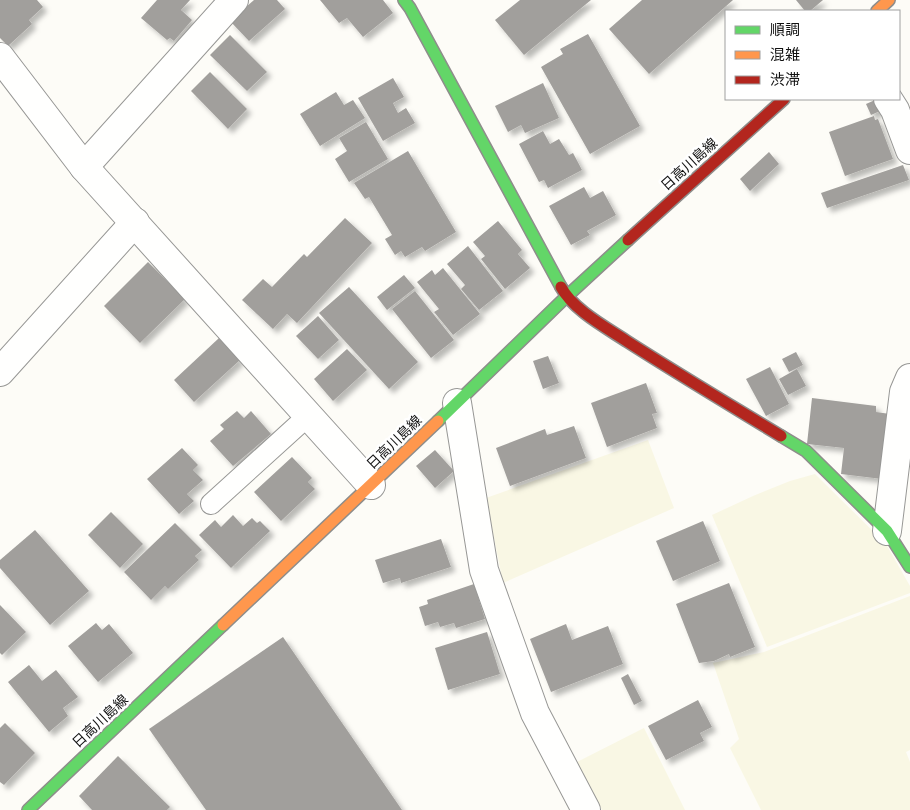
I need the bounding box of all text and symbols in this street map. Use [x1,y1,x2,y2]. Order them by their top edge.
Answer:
legend [725,10,900,100]
text: 順調 [770,20,800,39]
text: 混雑 [770,45,800,64]
text: 渋滞 [770,70,800,89]
street label: 日高川島線 [657,134,721,194]
street label: 日高川島線 [363,411,425,473]
street label: 日高川島線 [68,691,132,751]

